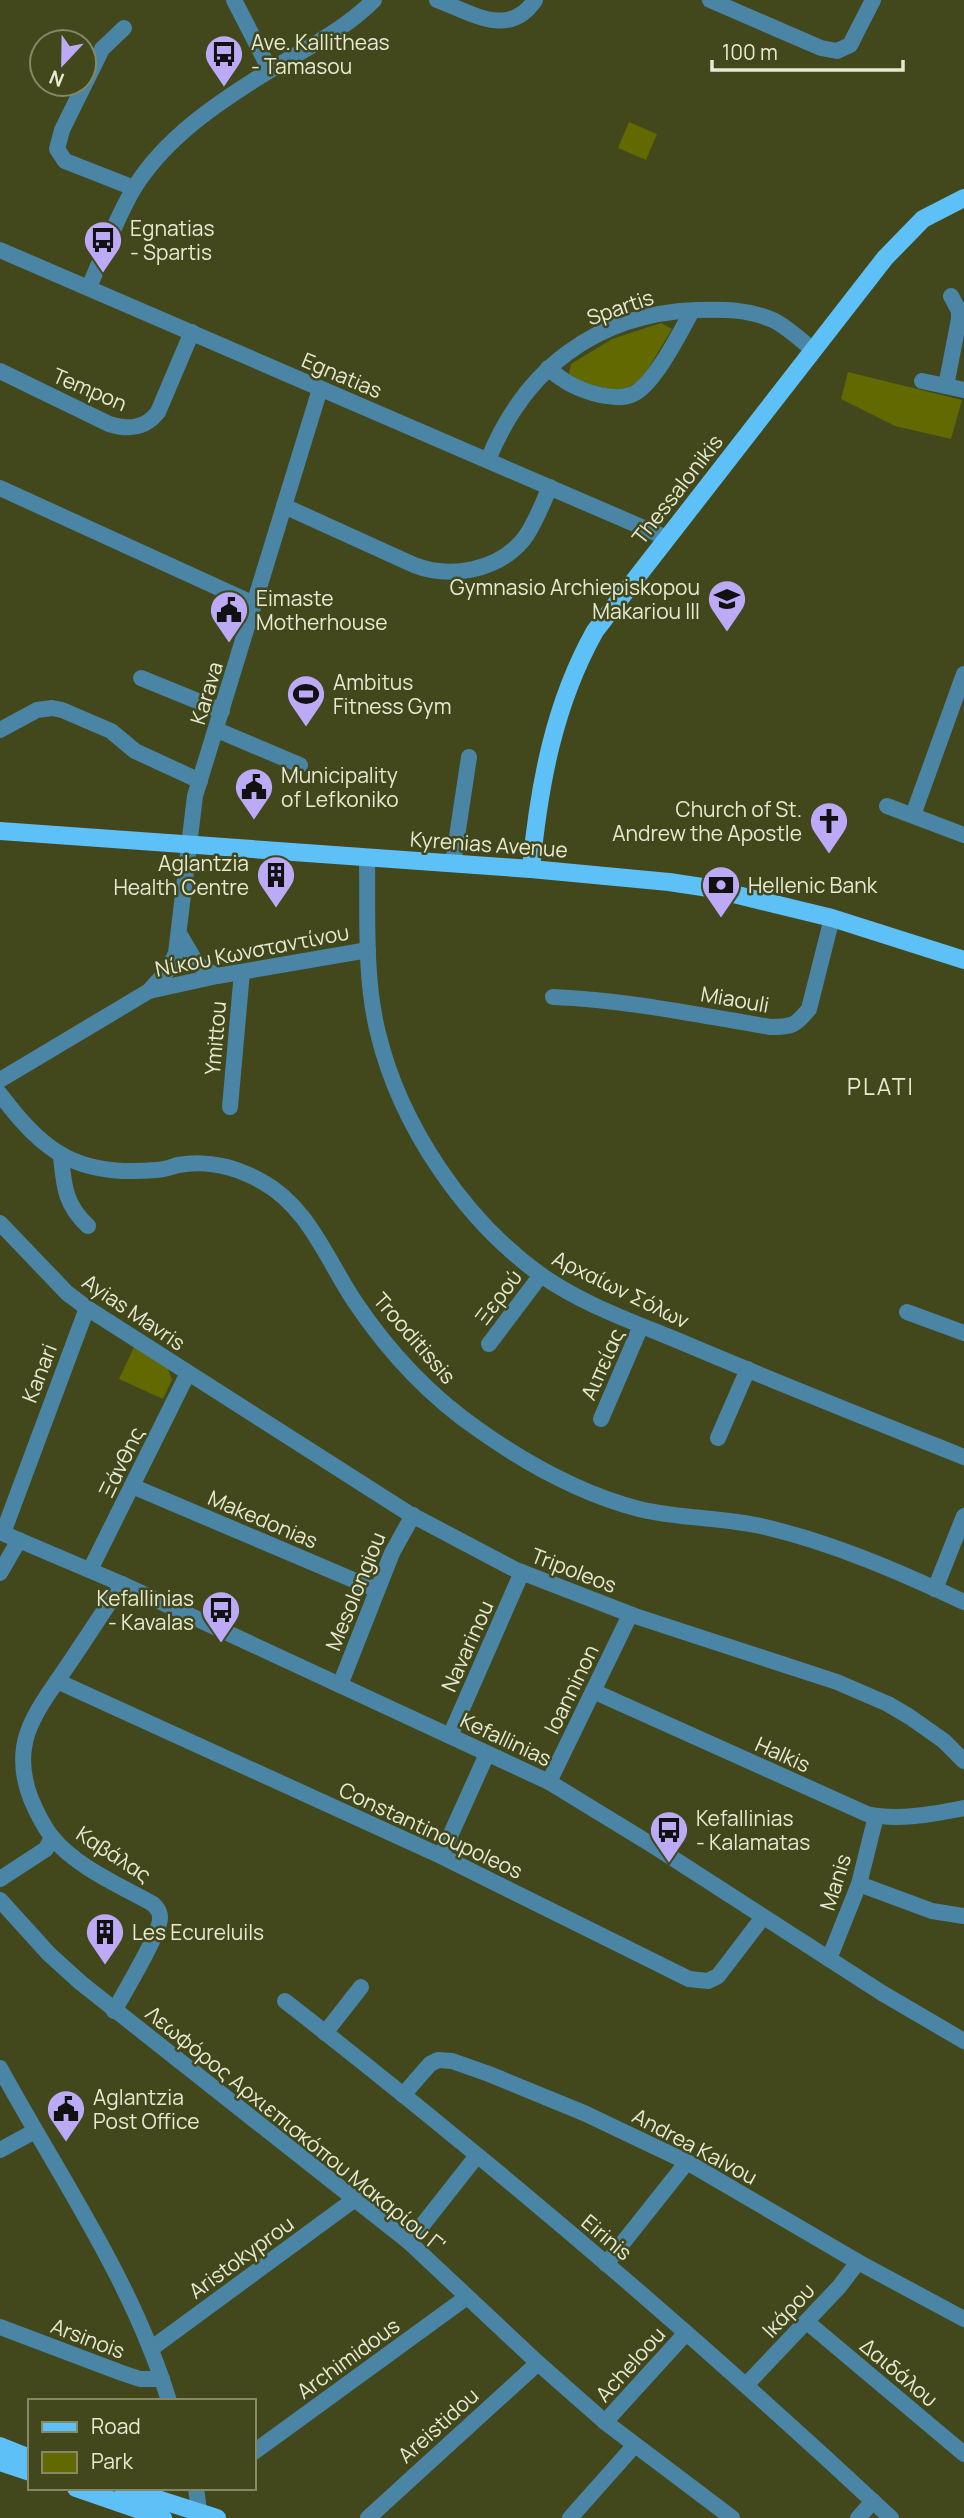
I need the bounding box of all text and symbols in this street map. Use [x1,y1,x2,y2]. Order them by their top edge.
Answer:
north arrow [28,28,98,98]
place label: Ave. Kallitheas - Tamasou [251,28,390,80]
scale bar [712,28,903,72]
bus stop icon: Ave. Kallitheas - Tamasou [203,33,245,88]
text: 100 m [722,38,778,66]
text: N [45,64,68,93]
place label: Egnatias - Spartis [130,214,215,266]
bus stop icon: Egnatias - Spartis [82,219,124,274]
street label: Spartis [583,283,657,331]
street label: Egnatias [298,346,386,404]
street label: Tempon [49,361,131,417]
street label: Thessalonikis [625,428,729,550]
place label: Gymnasio Archiepiskopou Makariou III [450,573,700,625]
school or university icon: Gymnasio Archiepiskopou Makariou III [706,578,748,633]
place label: Eimaste Motherhouse [256,584,387,636]
public building icon: Eimaste Motherhouse [208,589,250,644]
street label: Karava [183,658,229,728]
place label: Ambitus Fitness Gym [333,668,452,720]
sports icon: Ambitus Fitness Gym [285,673,327,728]
place label: Municipality of Lefkoniko [281,761,399,813]
public building icon: Municipality of Lefkoniko [233,766,275,821]
place label: Church of St. Andrew the Apostle [612,795,802,847]
church icon: Church of St. Andrew the Apostle [808,800,850,855]
street label: Kyrenias Avenue [409,825,569,863]
place label: Aglantzia Health Centre [113,849,249,901]
building icon: Aglantzia Health Centre [255,854,297,909]
bank icon: Hellenic Bank [700,864,742,919]
place label: Hellenic Bank [748,871,878,899]
street label: Νίκου Κωνσταντίνου [153,917,351,983]
street label: Miaouli [699,979,771,1019]
street label: Ymittou [198,1000,232,1076]
district label: PLATI [847,1070,915,1102]
street label: Αρχαίων Σόλων [548,1244,694,1334]
street label: Ξερού [468,1264,528,1330]
street label: Ayias Mavris [77,1267,191,1357]
street label: Trooditissis [368,1286,462,1390]
street label: Αιπείας [574,1324,630,1404]
street label: Kanari [15,1340,63,1406]
street label: Ξάνθης [92,1422,150,1502]
street label: Makedonias [204,1483,322,1555]
street label: Mesolongiou [319,1528,391,1654]
street label: Tripoleos [527,1541,621,1599]
place label: Kefallinias - Kavalas [97,1584,194,1636]
bus stop icon: Kefallinias - Kavalas [200,1589,242,1644]
street label: Navarinou [434,1596,500,1696]
street label: Ioanninon [537,1640,605,1738]
street label: Kefallinias [456,1706,556,1772]
street label: Halkis [751,1730,815,1778]
street label: Constantinoupoleos [335,1775,527,1885]
place label: Kefallinias - Kalamatas [696,1804,810,1856]
bus stop icon: Kefallinias - Kalamatas [648,1809,690,1864]
street label: Καβάλας [71,1819,157,1889]
street label: Manis [813,1850,857,1914]
building icon: Les Ecureluils [84,1911,126,1966]
place label: Les Ecureluils [132,1918,264,1946]
street label: Λεωφόρος Αρχιεπισκόπου Μακαρίου Γ' [140,1999,452,2259]
place label: Aglantzia Post Office [93,2083,199,2135]
public building icon: Aglantzia Post Office [45,2088,87,2143]
street label: Andrea Kalvou [628,2101,762,2191]
street label: Eirinis [576,2208,638,2266]
street label: Aristokyprou [183,2209,299,2305]
street label: Ικάρου [756,2277,820,2343]
street label: Arsinois [47,2311,129,2365]
street label: Archimidous [291,2311,405,2405]
street label: Acheloou [589,2320,671,2408]
street label: Δαιδάλου [854,2331,944,2413]
street label: Areistidou [392,2381,484,2469]
legend [28,2399,256,2490]
text: Road [91,2412,141,2440]
text: Park [91,2447,133,2475]

